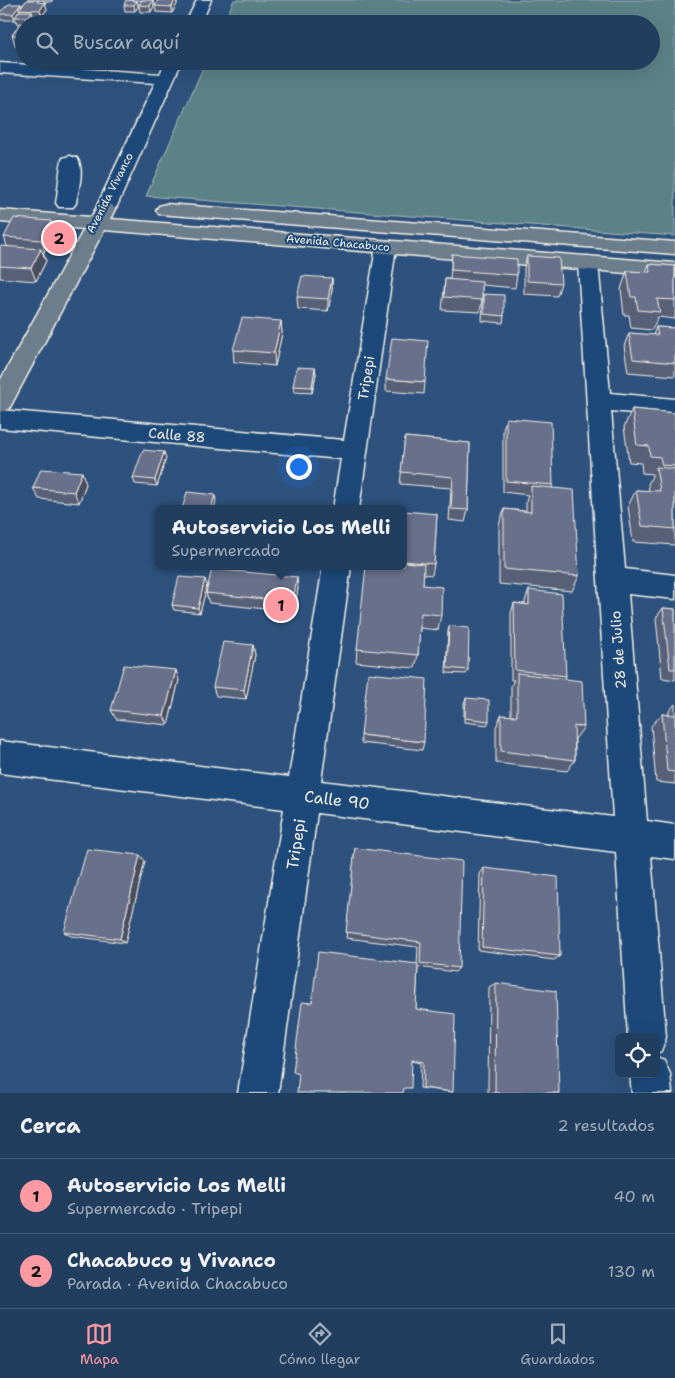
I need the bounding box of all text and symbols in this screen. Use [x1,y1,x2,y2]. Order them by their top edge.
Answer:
search box [15,15,660,70]
icon: search [33,29,61,57]
text: Buscar aquí [73,30,179,55]
street label: Avenida Vivanco [83,150,137,236]
pin: 2 [43,219,75,257]
street label: Avenida Chacabuco [286,231,391,255]
street label: Tripepi [354,354,378,402]
street label: Calle 88 [148,424,206,446]
your location [286,454,312,480]
popup [155,505,407,570]
text: Autoservicio Los Melli [171,515,391,540]
text: Supermercado [171,540,280,561]
pin: 1 [265,586,297,624]
street label: 28 de Julio [606,610,630,690]
street label: Calle 90 [303,786,371,814]
street label: Tripepi [282,817,310,871]
map controls [615,1033,660,1078]
button: locate [615,1033,660,1078]
text: Cerca [20,1112,81,1140]
text: 2 resultados [557,1115,655,1136]
text: Autoservicio Los Melli [67,1173,286,1198]
text: 1 [32,1186,40,1207]
text: 40 m [613,1186,655,1207]
text: Supermercado · Tripepi [67,1198,243,1219]
text: Chacabuco y Vivanco [67,1248,276,1273]
text: 2 [30,1261,42,1282]
text: 130 m [608,1261,655,1282]
text: Parada · Avenida Chacabuco [67,1273,288,1294]
tab: Mapa [80,1320,119,1368]
tab: Cómo llegar [279,1320,360,1368]
tab: Guardados [520,1320,595,1368]

